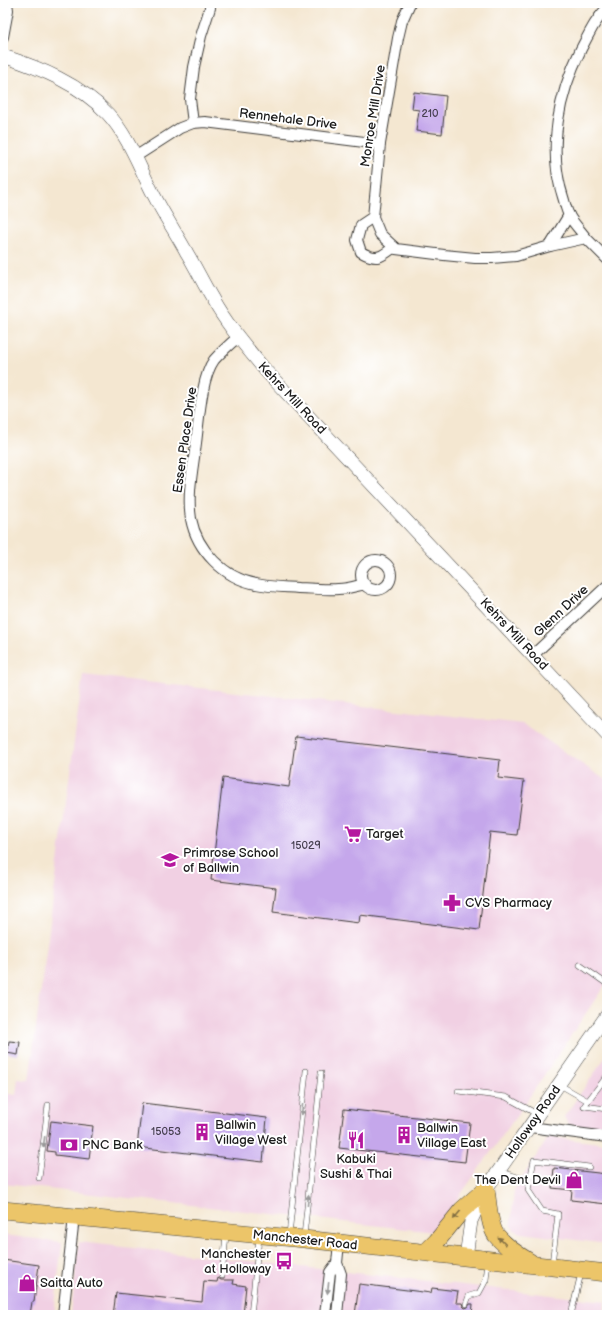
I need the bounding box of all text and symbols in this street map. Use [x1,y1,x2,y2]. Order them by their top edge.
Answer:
street label: Monroe Mill Drive [357,64,389,168]
street label: Rennehale Drive [238,105,338,133]
house number: 210 [421,107,439,120]
street label: Kehrs Mill Road [255,359,329,437]
street label: Essen Place Drive [170,386,200,494]
street label: Glenn Drive [530,581,592,640]
street label: Kehrs Mill Road [477,595,551,673]
supermarket icon: Target [343,824,363,844]
place label: Target [366,826,403,842]
house number: 15029 [291,839,321,852]
place label: Primrose School of Ballwin [183,845,279,876]
school or university icon: Primrose School of Ballwin [160,850,180,870]
pharmacy icon: CVS Pharmacy [442,893,462,913]
place label: CVS Pharmacy [465,895,552,911]
street label: Holloway Road [502,1082,564,1162]
one-way arrow [298,1104,305,1116]
place label: Ballwin Village West [215,1117,287,1148]
place label: Ballwin Village East [417,1120,486,1151]
building icon: Ballwin Village West [192,1122,212,1142]
house number: 15053 [151,1125,181,1138]
building icon: Ballwin Village East [394,1125,414,1145]
restaurant icon: Kabuki Sushi & Thai [346,1130,366,1150]
bank icon: PNC Bank [59,1135,79,1155]
one-way arrow [40,1136,47,1148]
place label: PNC Bank [82,1137,143,1153]
place label: Kabuki Sushi & Thai [320,1151,392,1182]
shop icon: The Dent Devil [564,1170,584,1190]
place label: The Dent Devil [474,1172,561,1188]
one-way arrow [305,1194,311,1206]
one-way arrow [452,1210,461,1221]
street label: Manchester Road [252,1227,358,1253]
one-way arrow [497,1236,507,1246]
place label: Manchester at Holloway [201,1246,271,1277]
bus stop icon: Manchester at Holloway [274,1251,294,1271]
shop icon: Saitta Auto [17,1273,37,1293]
place label: Saitta Auto [40,1275,103,1291]
one-way arrow [325,1282,331,1294]

